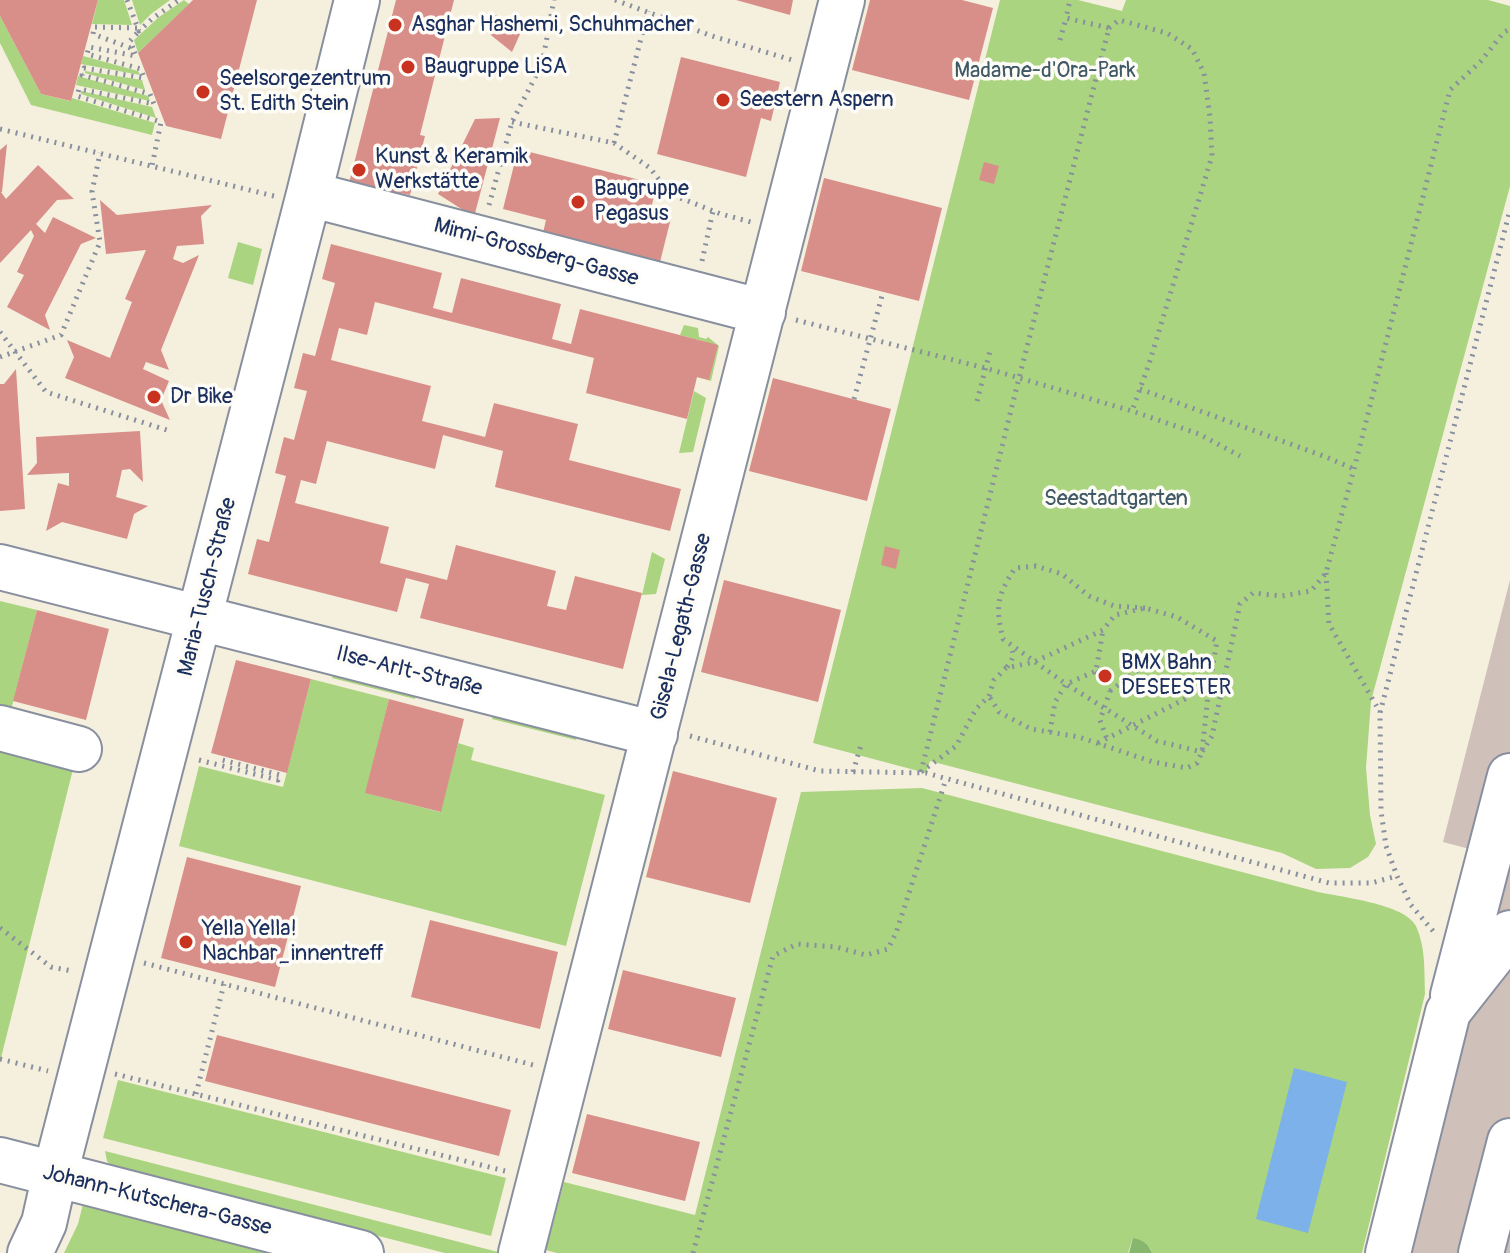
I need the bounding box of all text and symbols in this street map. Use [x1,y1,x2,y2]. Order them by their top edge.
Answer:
place label: Asghar Hashemi, Schuhmacher [411,12,694,38]
marker: Asghar Hashemi, Schuhmacher [386,16,404,34]
place label: Baugruppe LiSA [424,54,567,80]
marker: Baugruppe LiSA [399,58,417,76]
park label: Madame-d'Ora-Park [954,58,1136,84]
place label: Seelsorgezentrum St. Edith Stein [219,66,391,118]
marker: Seelsorgezentrum St. Edith Stein [194,83,212,101]
place label: Seestern Aspern [739,87,894,113]
marker: Seestern Aspern [714,91,732,109]
place label: Kunst & Keramik Werkstätte [375,144,528,196]
marker: Kunst & Keramik Werkstätte [350,161,368,179]
place label: Baugruppe Pegasus [594,176,689,228]
marker: Baugruppe Pegasus [569,193,587,211]
street label: Mimi-Grossberg-Gasse [431,213,641,293]
place label: Dr Bike [170,384,233,410]
marker: Dr Bike [145,388,163,406]
park label: Seestadtgarten [1044,486,1188,512]
street label: Maria-Tusch-Straße [173,495,243,679]
street label: Gisela-Legath-Gasse [646,531,718,723]
street label: Ilse-Arlt-Straße [333,641,485,703]
place label: BMX Bahn DESEESTER [1121,650,1231,702]
marker: BMX Bahn DESEESTER [1096,667,1114,685]
place label: Yella Yella! Nachbar_innentreff [202,916,384,968]
marker: Yella Yella! Nachbar_innentreff [177,933,195,951]
street label: Johann-Kutschera-Gasse [40,1160,274,1242]

